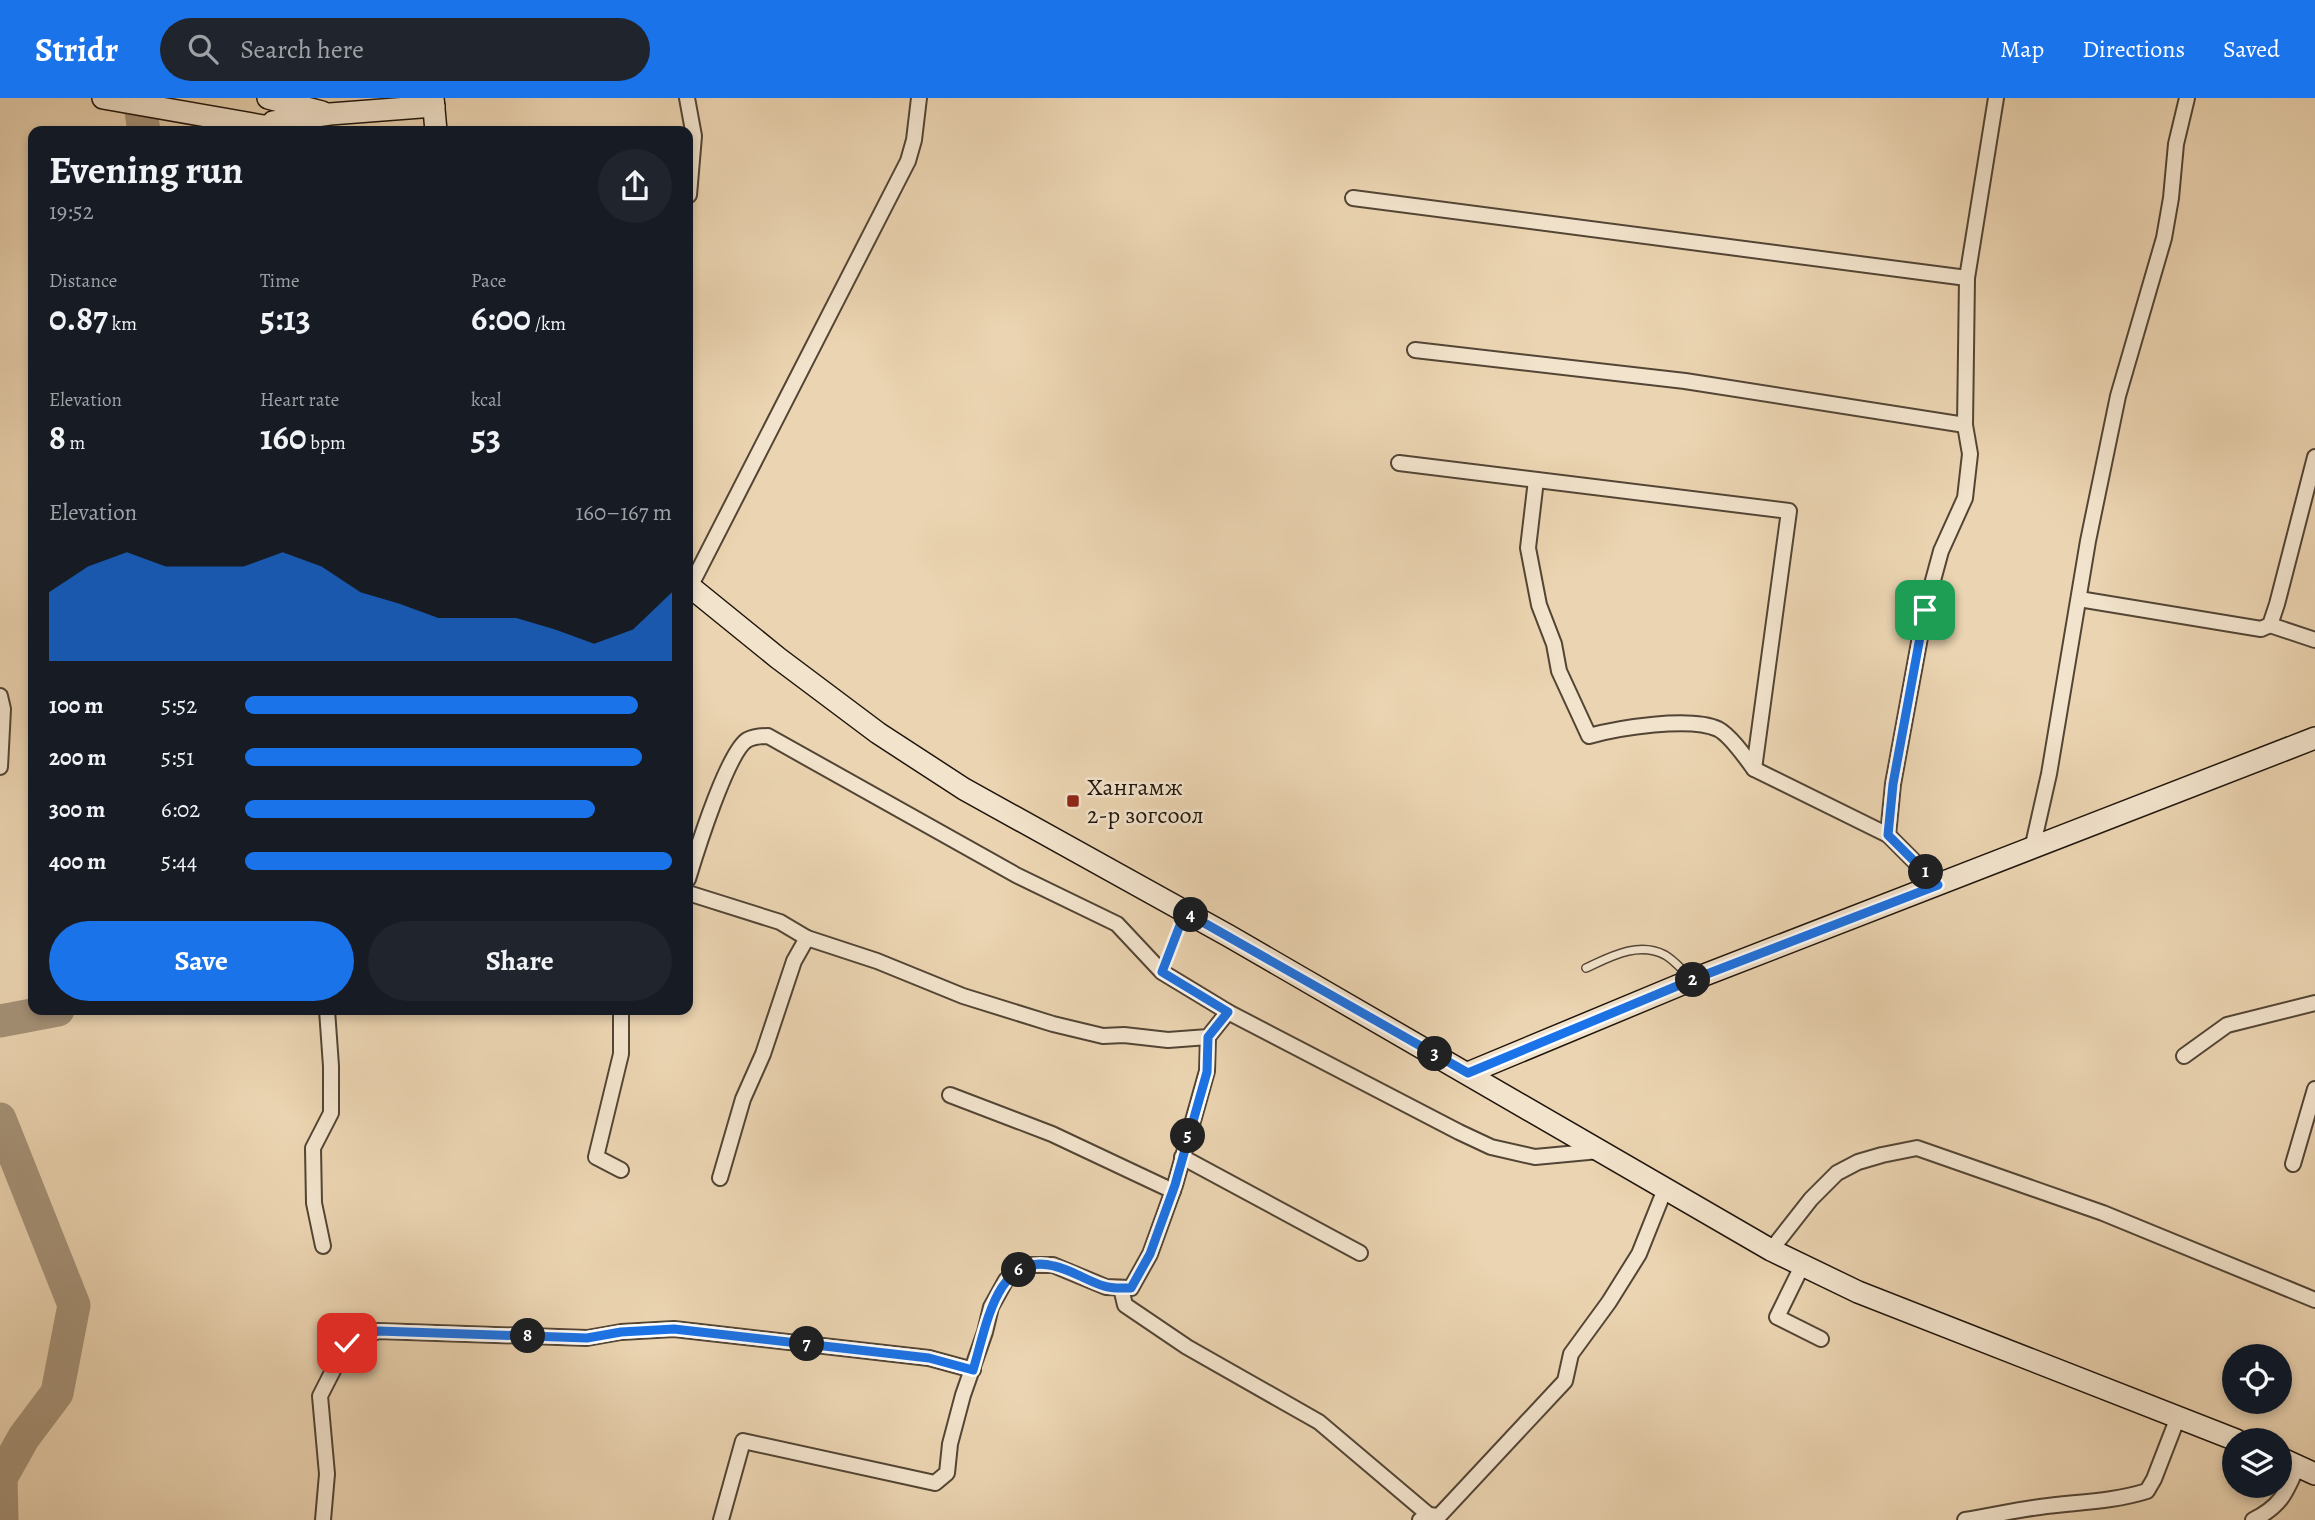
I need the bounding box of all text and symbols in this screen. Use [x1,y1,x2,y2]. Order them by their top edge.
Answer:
search box [160,18,650,81]
text: Stridr [35,27,118,72]
icon: search [184,30,222,68]
text: Search here [240,32,364,67]
text: Map [2000,33,2044,65]
text: Directions [2082,33,2185,65]
text: Saved [2223,33,2280,65]
text: Evening run [49,144,243,196]
button: share [598,149,672,223]
text: 19:52 [49,196,94,227]
text: Distance [49,268,117,294]
text: Time [260,268,299,294]
text: Pace [471,268,506,294]
text: 0.87 [49,294,108,342]
text: 5:13 [260,294,311,342]
text: 6:00 [471,294,531,342]
text: km [108,311,137,337]
text: /km [531,311,566,337]
text: Elevation [49,387,122,413]
text: Heart rate [260,387,339,413]
text: kcal [471,387,501,413]
text: 8 [49,413,66,461]
text: 160 [260,413,306,461]
text: 53 [471,413,501,461]
text: m [66,430,85,456]
text: bpm [306,430,346,456]
text: Elevation [49,497,137,528]
text: 160–167 m [575,497,672,528]
pin [1895,580,1955,640]
icon: arrive [1906,591,1944,629]
text: 100 m [49,690,104,721]
text: 5:52 [161,690,197,721]
text: 200 m [49,742,107,773]
text: 5:51 [161,742,194,773]
place label: Хангамж 2-р зогсоол [1087,771,1204,831]
marker: Хангамж 2-р зогсоол [1065,793,1081,809]
text: 300 m [49,794,105,825]
text: 6:02 [161,794,200,825]
text: 400 m [49,846,106,877]
text: 5:44 [161,846,197,877]
pin: 1 [1909,854,1944,890]
text: 1 [1922,858,1929,884]
pin: 4 [1174,898,1208,932]
text: 4 [1186,901,1195,927]
button: Save [49,921,354,1001]
button: Share [368,921,672,1001]
pin: 2 [1676,962,1710,998]
text: 2 [1688,966,1697,992]
pin: 3 [1418,1037,1452,1072]
text: 3 [1430,1040,1439,1066]
pin: 5 [1170,1118,1206,1154]
text: 5 [1183,1122,1192,1148]
pin: 6 [1002,1252,1036,1288]
text: 6 [1014,1256,1023,1282]
pin [317,1313,377,1373]
pin: 8 [510,1318,546,1354]
text: 8 [523,1322,532,1348]
icon: check [328,1324,366,1362]
pin: 7 [790,1326,824,1362]
text: 7 [802,1330,811,1356]
map controls [2222,1344,2292,1498]
button: locate [2222,1344,2292,1414]
button: layers [2222,1428,2292,1498]

